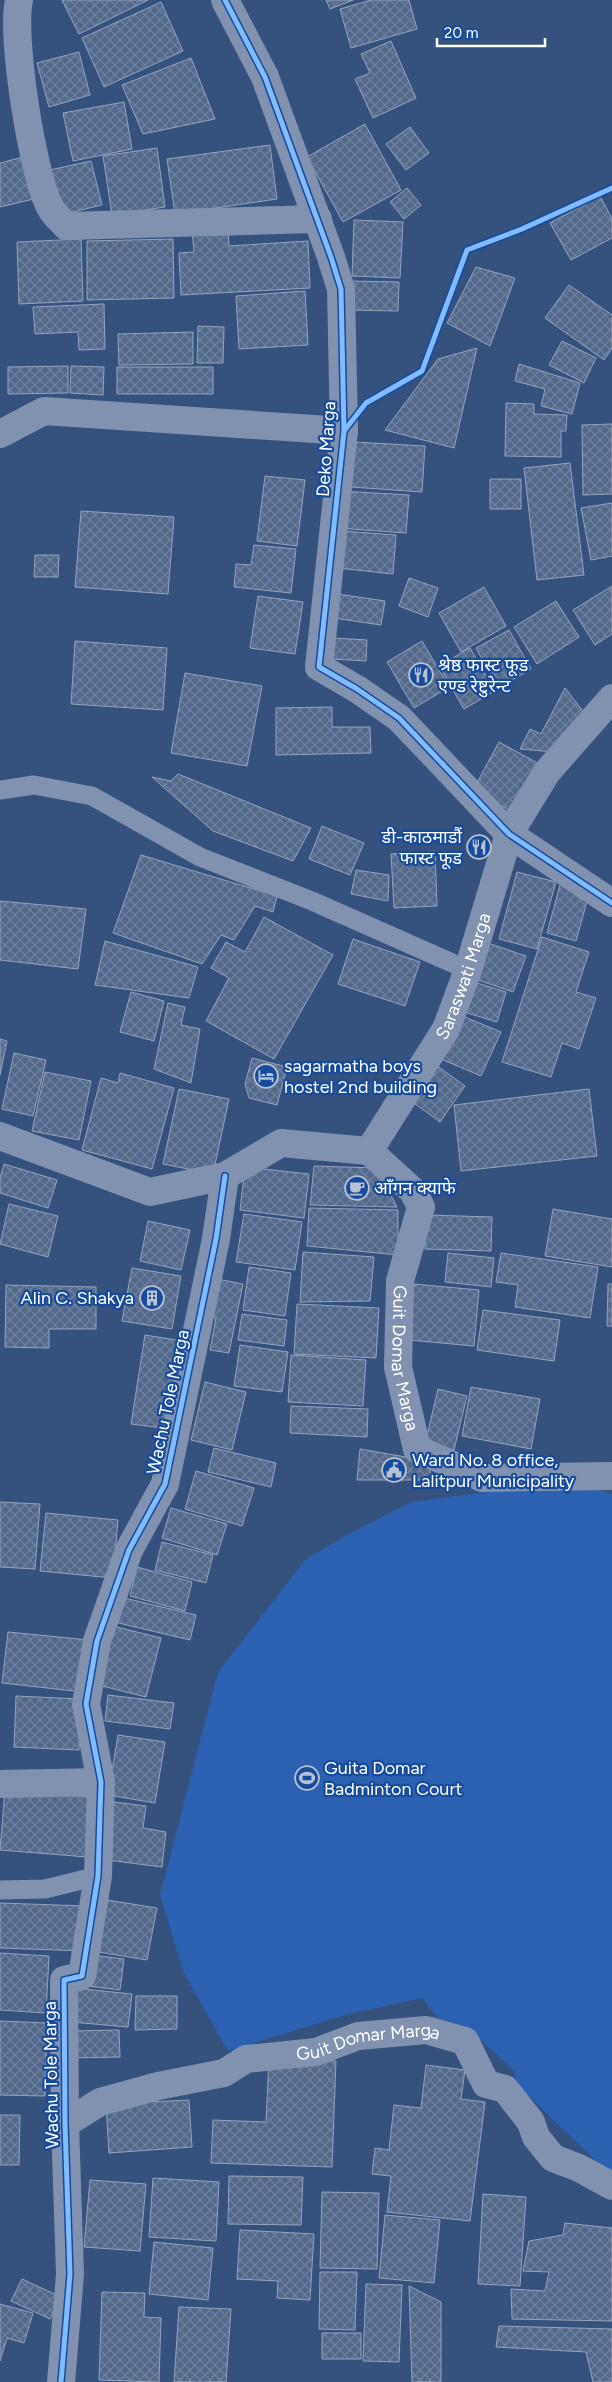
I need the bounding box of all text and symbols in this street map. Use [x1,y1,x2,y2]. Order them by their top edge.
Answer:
scale bar [437,15,544,47]
text: 20 m [444,24,478,42]
street label: Deko Marga [312,400,340,498]
place label: श्रेष्ठ फास्ट फूड एण्ड रेष्टुरेन्ट [438,654,529,698]
restaurant icon: श्रेष्ठ फास्ट फूड एण्ड रेष्टुरेन्ट [408,662,434,688]
place label: डी-काठमाडौं फास्ट फूड [381,826,462,870]
restaurant icon: डी-काठमाडौं फास्ट फूड [466,834,492,860]
street label: Saraswati Marga [431,910,496,1044]
place label: sagarmatha boys hostel 2nd building [284,1055,437,1098]
hotel icon: sagarmatha boys hostel 2nd building [253,1063,279,1089]
cafe icon: आँगन क्याफे [344,1175,370,1201]
place label: आँगन क्याफे [374,1177,457,1199]
building icon: Alin C. Shakya [139,1285,165,1311]
street label: Guit Domar Marga [387,1285,423,1433]
place label: Alin C. Shakya [21,1287,134,1309]
street label: Wachu Tole Marga [142,1327,194,1477]
place label: Ward No. 8 office, Lalitpur Municipality [412,1449,575,1492]
public building icon: Ward No. 8 office, Lalitpur Municipality [381,1457,407,1483]
place label: Guita Domar Badminton Court [324,1757,462,1800]
sports icon: Guita Domar Badminton Court [294,1765,320,1791]
street label: Wachu Tole Marga [39,2001,63,2149]
street label: Guit Domar Marga [295,2019,443,2065]

